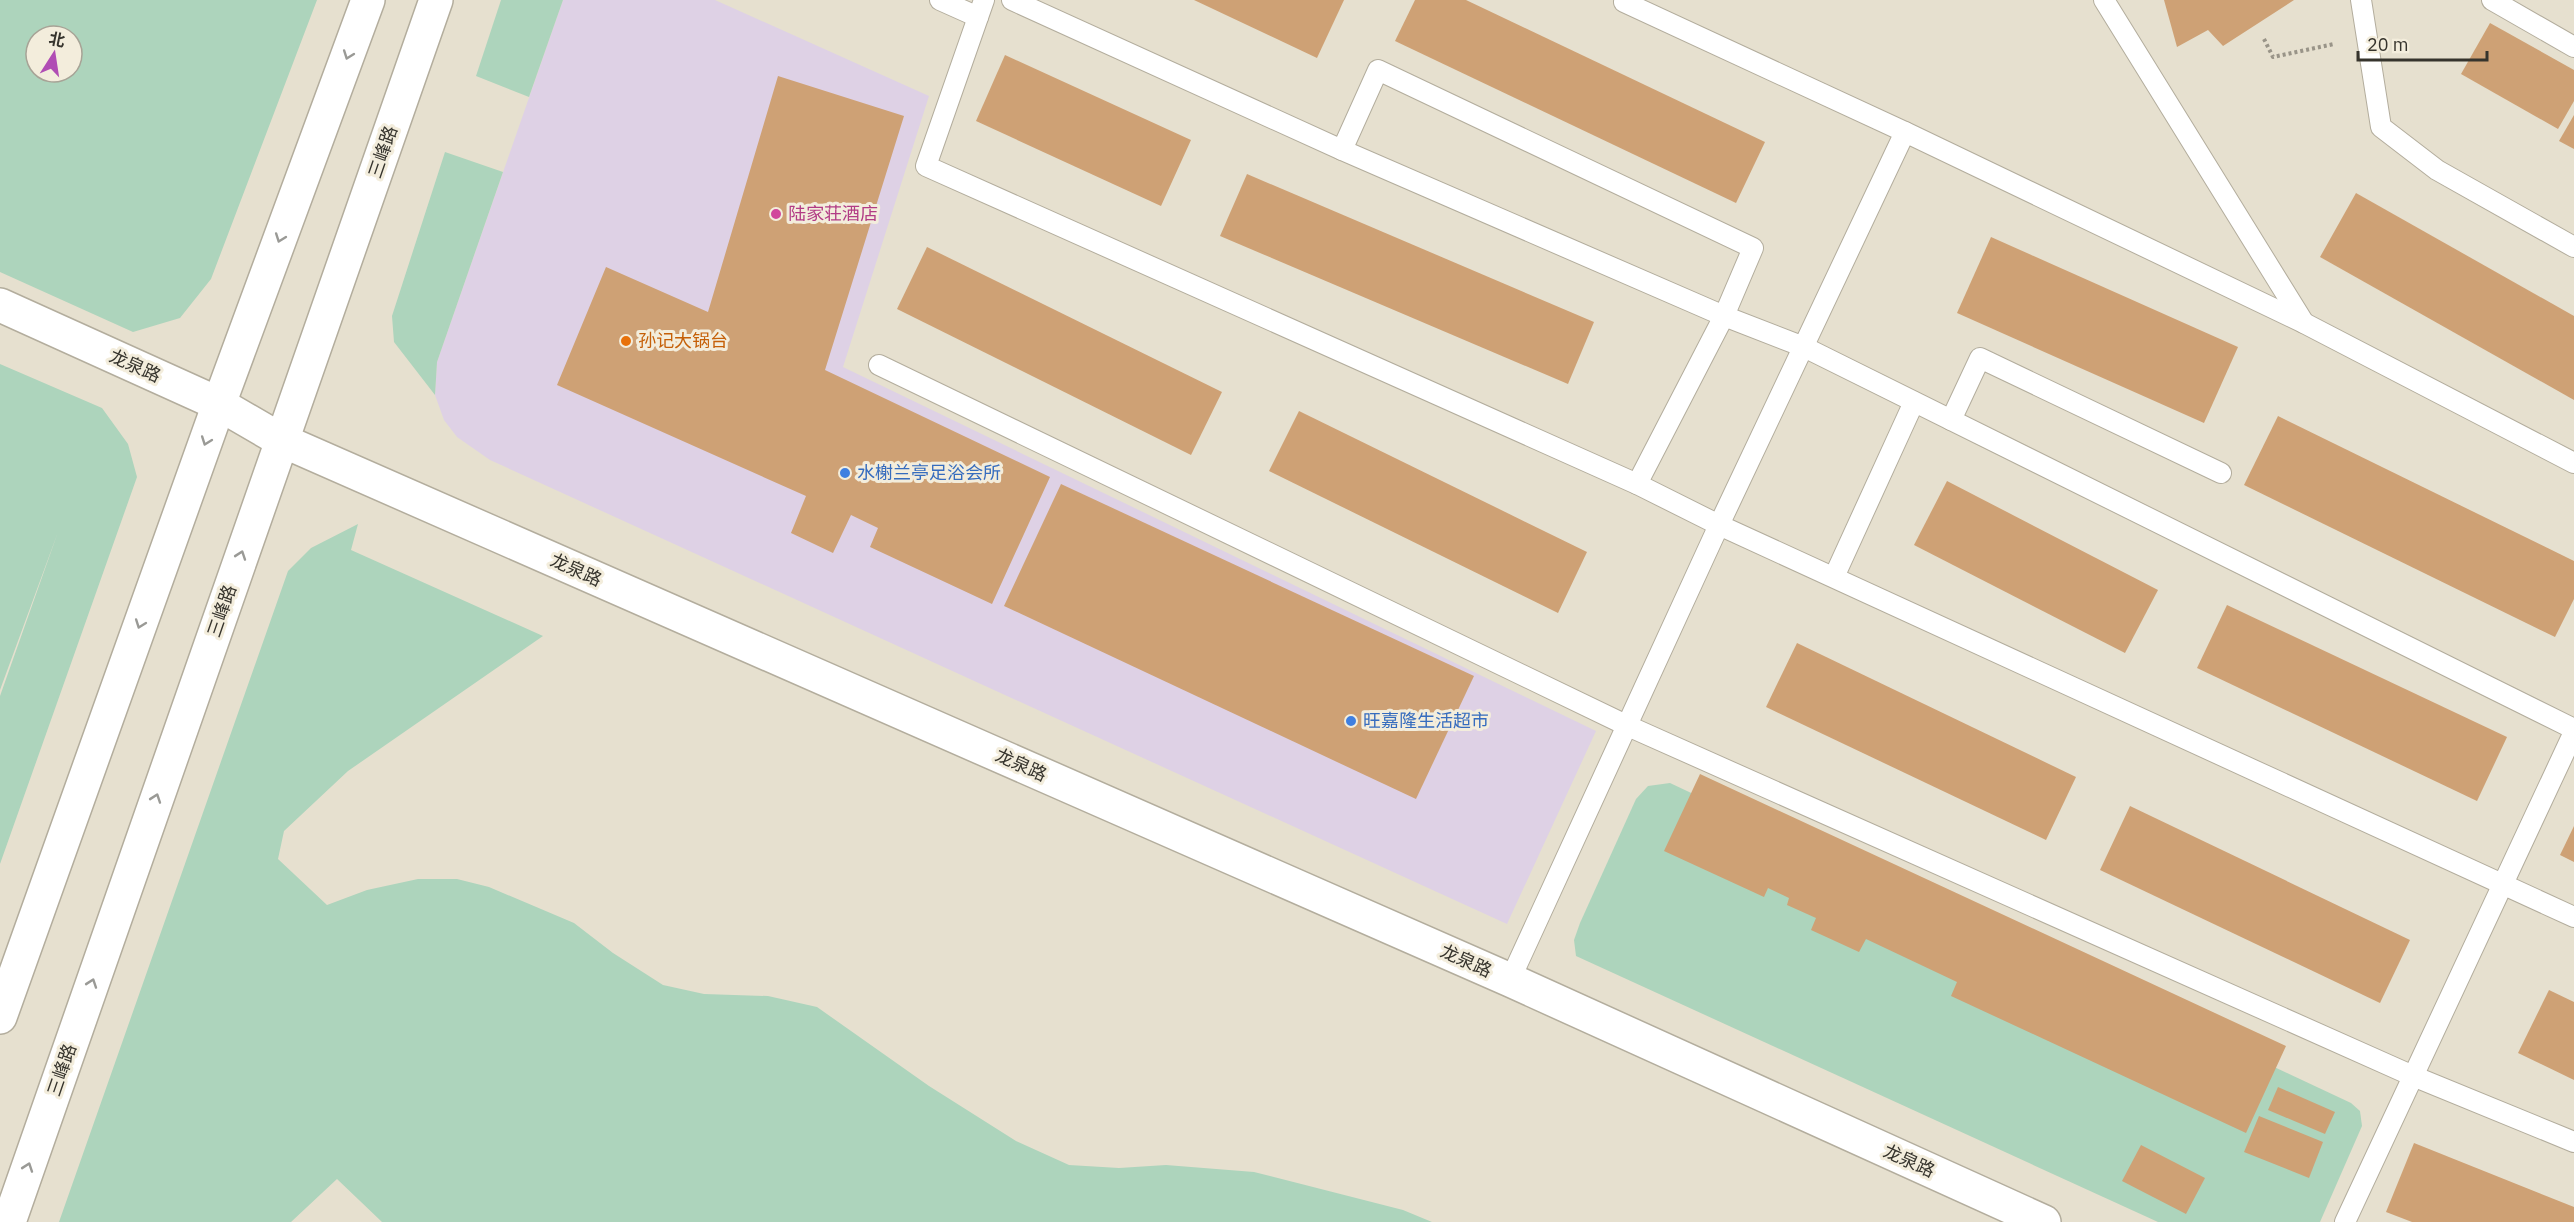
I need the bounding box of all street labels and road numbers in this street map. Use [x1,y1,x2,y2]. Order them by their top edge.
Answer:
street label: 三峰路 [363,123,402,181]
street label: 龙泉路 [106,344,165,387]
street label: 龙泉路 [547,548,606,591]
street label: 三峰路 [202,582,241,640]
street label: 龙泉路 [992,743,1051,786]
street label: 龙泉路 [1437,939,1496,982]
street label: 三峰路 [42,1041,81,1099]
street label: 龙泉路 [1880,1139,1939,1182]

